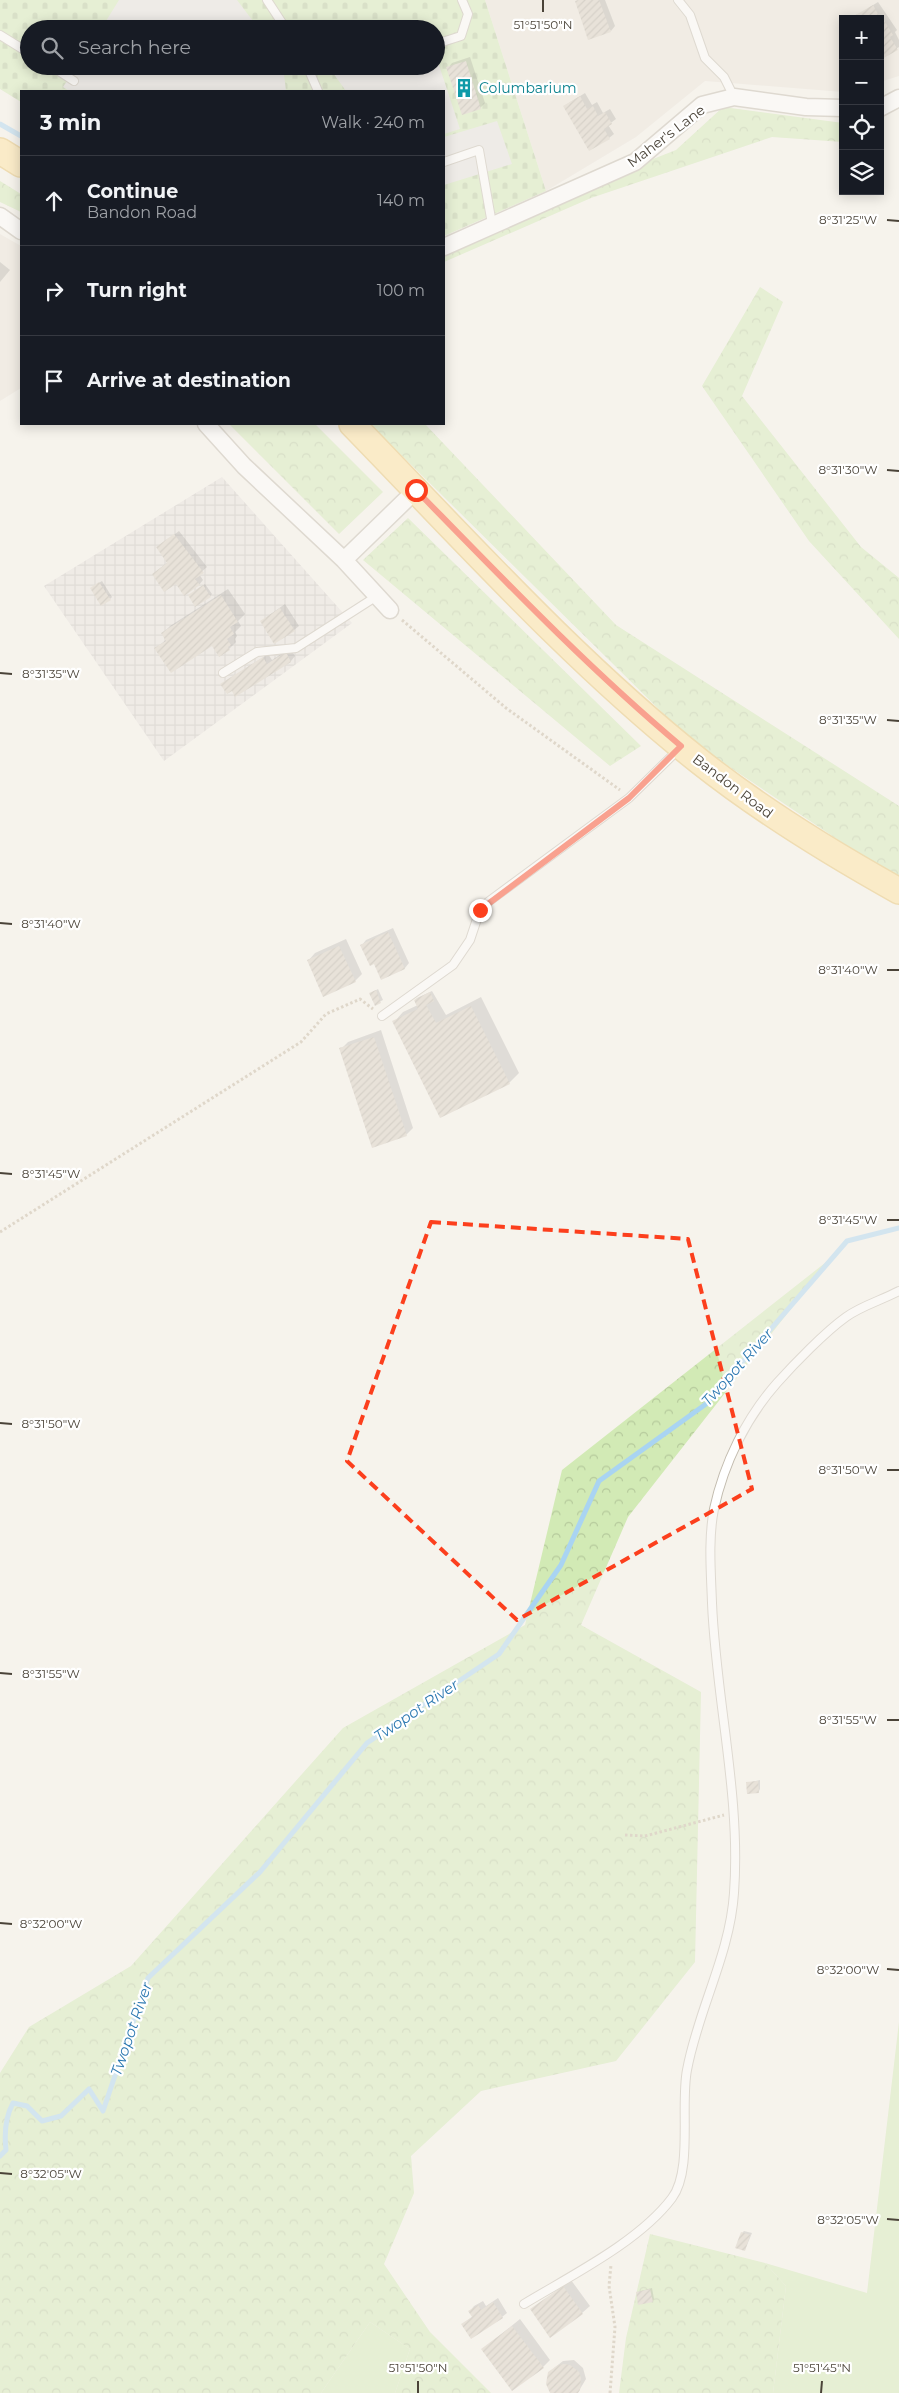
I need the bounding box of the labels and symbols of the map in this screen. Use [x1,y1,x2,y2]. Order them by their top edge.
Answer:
text: 51°51'50"N [514,17,572,32]
building icon: Columbarium [453,77,475,99]
place label: Columbarium [479,79,577,97]
street label: Maher's Lane [623,101,709,171]
text: 8°31'25"W [819,212,877,227]
text: 8°31'30"W [818,462,878,477]
route start [405,479,428,502]
text: 8°31'35"W [22,666,80,681]
text: 8°31'35"W [819,712,877,727]
street label: Bandon Road [689,750,777,822]
route end [469,899,492,922]
text: 8°31'40"W [21,916,81,931]
text: 8°31'40"W [818,962,878,977]
text: 8°31'45"W [22,1166,80,1181]
text: 8°31'45"W [819,1212,877,1227]
water label: Twopot River [697,1324,777,1410]
text: 8°31'50"W [21,1416,81,1431]
text: 8°31'50"W [818,1462,878,1477]
text: 8°31'55"W [22,1666,80,1681]
water label: Twopot River [370,1674,463,1745]
text: 8°31'55"W [819,1712,877,1727]
text: 8°32'00"W [20,1916,82,1931]
text: 8°32'00"W [817,1962,879,1977]
water label: Twopot River [106,1979,156,2078]
text: 8°32'05"W [20,2166,82,2181]
text: 8°32'05"W [817,2212,879,2227]
text: 51°51'50"N [389,2360,447,2375]
text: 51°51'45"N [793,2360,851,2375]

